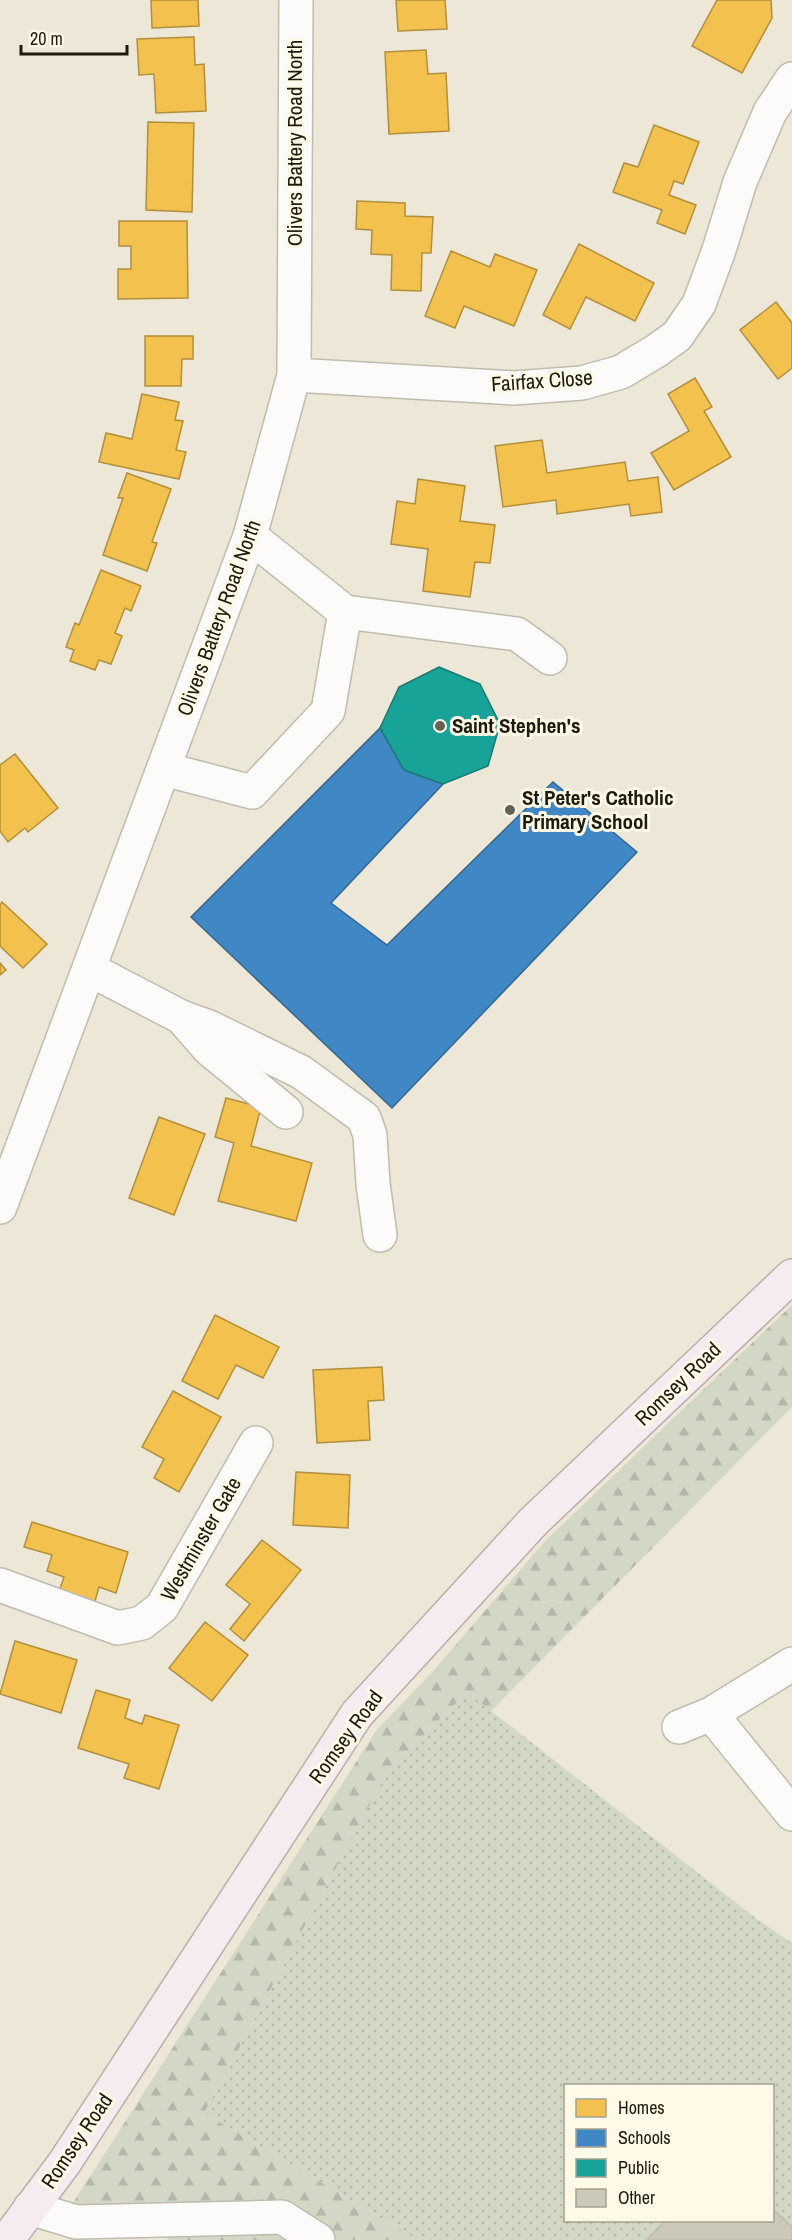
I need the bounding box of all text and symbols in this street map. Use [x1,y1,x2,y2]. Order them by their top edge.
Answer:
scale bar [21,18,128,56]
text: 20 m [30,26,63,51]
street label: Olivers Battery Road North [280,40,309,246]
street label: Fairfax Close [490,362,594,399]
street label: Olivers Battery Road North [170,516,268,720]
place label: Saint Stephen's [452,711,581,740]
marker: Saint Stephen's [433,719,447,733]
place label: St Peter's Catholic Primary School [522,783,673,836]
marker: St Peter's Catholic Primary School [503,803,517,817]
street label: Romsey Road [628,1335,727,1432]
street label: Westminster Gate [153,1472,248,1606]
street label: Romsey Road [302,1684,389,1789]
legend [564,2084,774,2222]
street label: Romsey Road [34,2087,119,2194]
text: Homes [618,2095,665,2120]
text: Schools [618,2125,671,2150]
text: Public [618,2155,659,2180]
text: Other [618,2185,655,2210]

